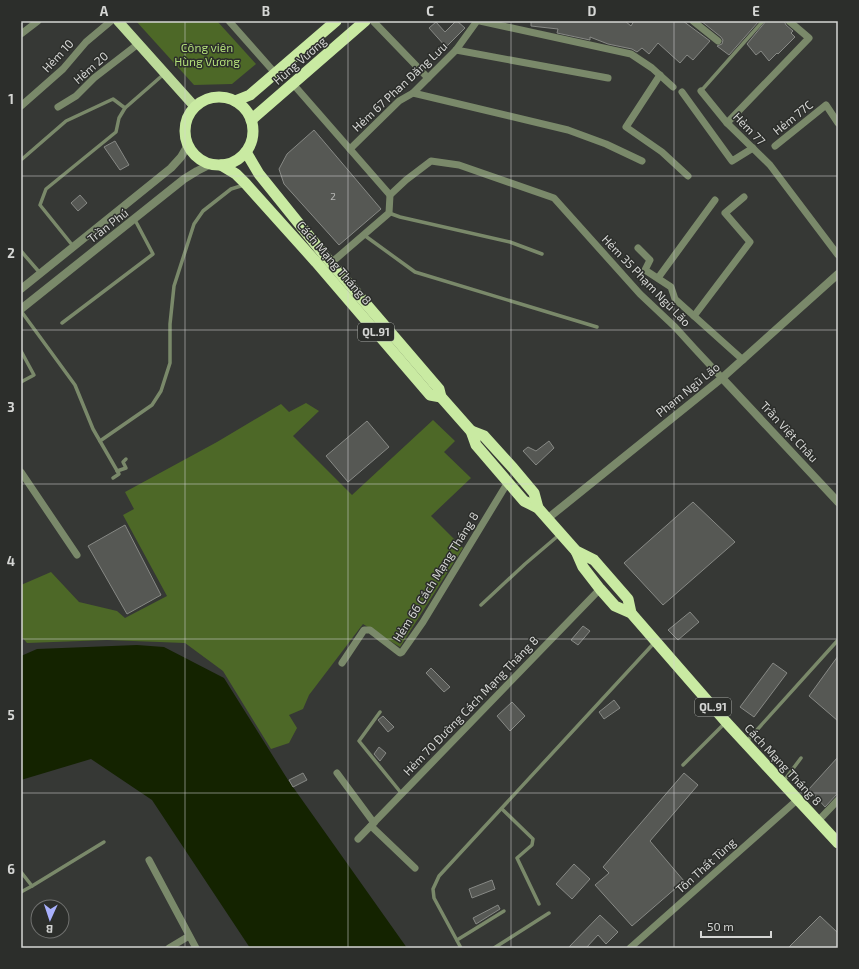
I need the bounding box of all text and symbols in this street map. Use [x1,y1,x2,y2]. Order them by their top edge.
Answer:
text: A [100,3,109,19]
text: B [262,3,270,19]
text: C [426,3,434,19]
text: D [588,3,597,19]
text: E [752,3,760,19]
street label: Hùng Vương [270,33,329,87]
street label: Hẻm 10 [39,36,76,75]
street label: Hẻm 67 Phan Đăng Lưu [349,39,450,134]
park label: Công viên Hùng Vương [174,40,240,68]
street label: Hẻm 20 [70,48,111,86]
text: 1 [8,91,14,107]
street label: Hẻm 77C [770,97,815,137]
street label: Hẻm 77 [731,109,769,148]
house number: 2 [330,190,336,202]
street label: Trần Phú [84,205,131,245]
street label: Cách Mạng Tháng 8 [294,218,375,308]
street label: Hẻm 35 Phạm Ngũ Lão [599,232,694,330]
text: 2 [7,245,15,261]
road number: QL.91 [358,323,394,341]
street label: Phạm Ngũ Lão [653,359,723,420]
street label: Trần Việt Châu [757,398,821,465]
text: 3 [7,399,15,415]
street label: Hẻm 66 Cách Mạng Tháng 8 [389,509,482,644]
text: 4 [7,553,15,569]
street label: Hẻm 70 Đường Cách Mạng Tháng 8 [400,633,542,779]
road number: QL.91 [695,698,731,716]
text: 5 [7,707,15,723]
street label: Cách Mạng Tháng 8 [742,721,825,809]
street label: Tôn Thất Tùng [673,835,738,896]
text: 6 [7,861,15,877]
north arrow [30,899,70,939]
scale bar [701,913,771,939]
text: 50 m [707,919,734,933]
text: B [46,923,53,936]

